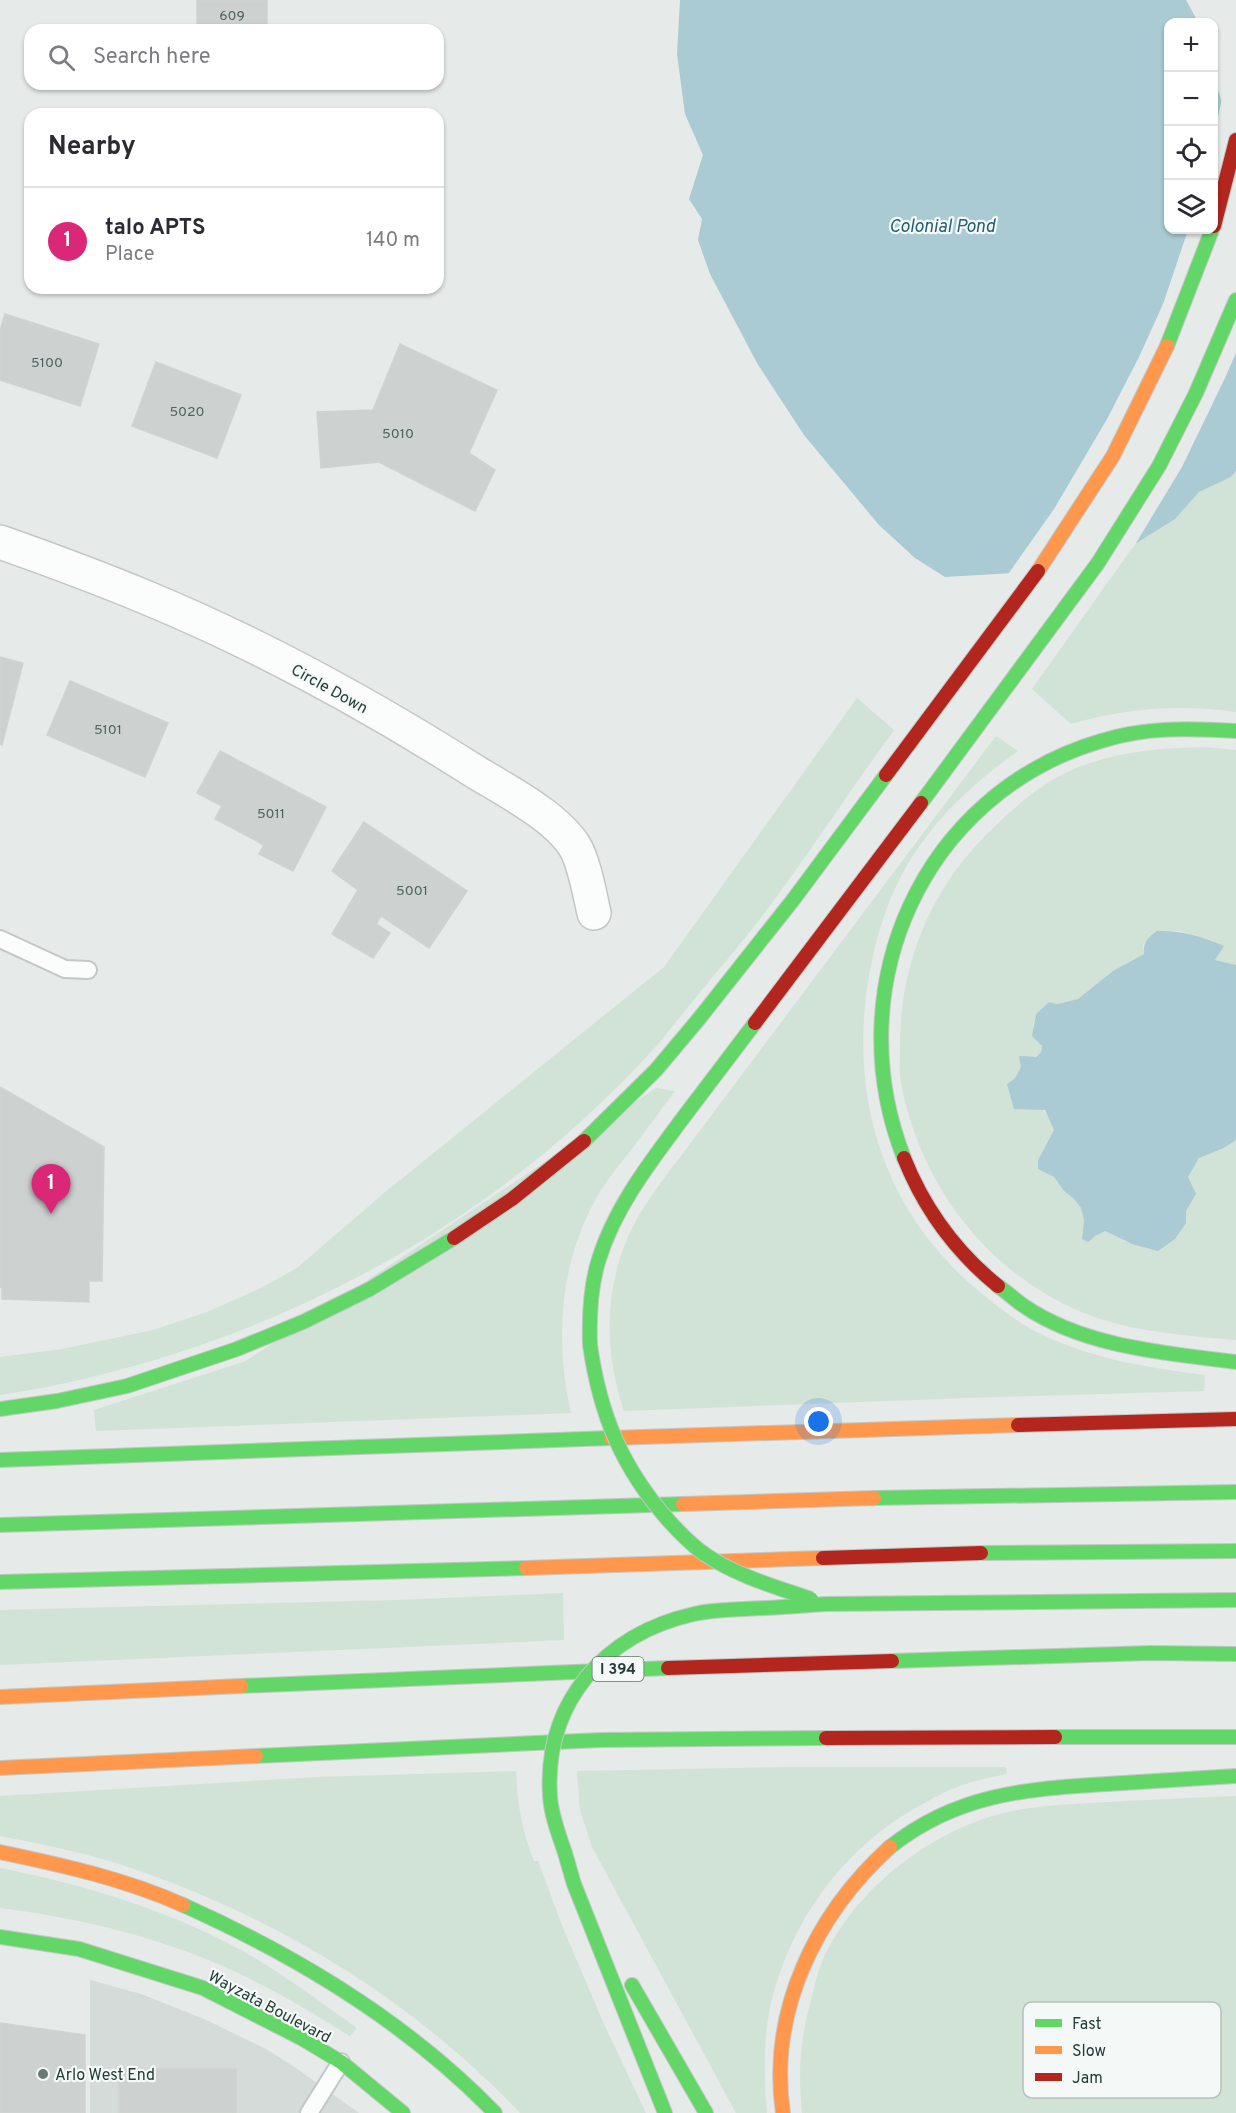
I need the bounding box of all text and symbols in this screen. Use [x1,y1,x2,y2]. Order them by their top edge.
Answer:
house number: 609 [219,8,245,25]
map controls [1164,18,1218,234]
button: + [1164,18,1218,72]
search box [24,24,444,90]
icon: search [45,41,78,74]
text: Search here [93,44,211,71]
button: − [1164,72,1218,126]
button: locate [1164,126,1218,180]
text: Nearby [48,131,136,164]
button: layers [1164,180,1218,234]
text: talo APTS [105,215,205,242]
water label: Colonial Pond [889,216,996,239]
text: 1 [64,228,72,254]
text: 140 m [366,228,420,254]
text: Place [105,242,155,268]
house number: 5100 [31,355,63,372]
house number: 5020 [169,404,205,421]
house number: 5010 [382,426,414,443]
street label: Circle Down [287,660,371,719]
house number: 5101 [94,722,122,739]
house number: 5011 [257,806,285,823]
house number: 5001 [396,883,428,900]
pin: 1 [32,1164,70,1214]
your location [804,1407,833,1436]
road number: I 394 [592,1657,644,1681]
street label: Wayzata Boulevard [204,1967,334,2049]
legend [1023,2002,1221,2098]
text: Fast [1072,2015,1102,2035]
text: Slow [1072,2042,1106,2062]
place label: Arlo West End [55,2066,155,2086]
marker: Arlo West End [36,2067,50,2081]
text: Jam [1072,2069,1103,2089]

